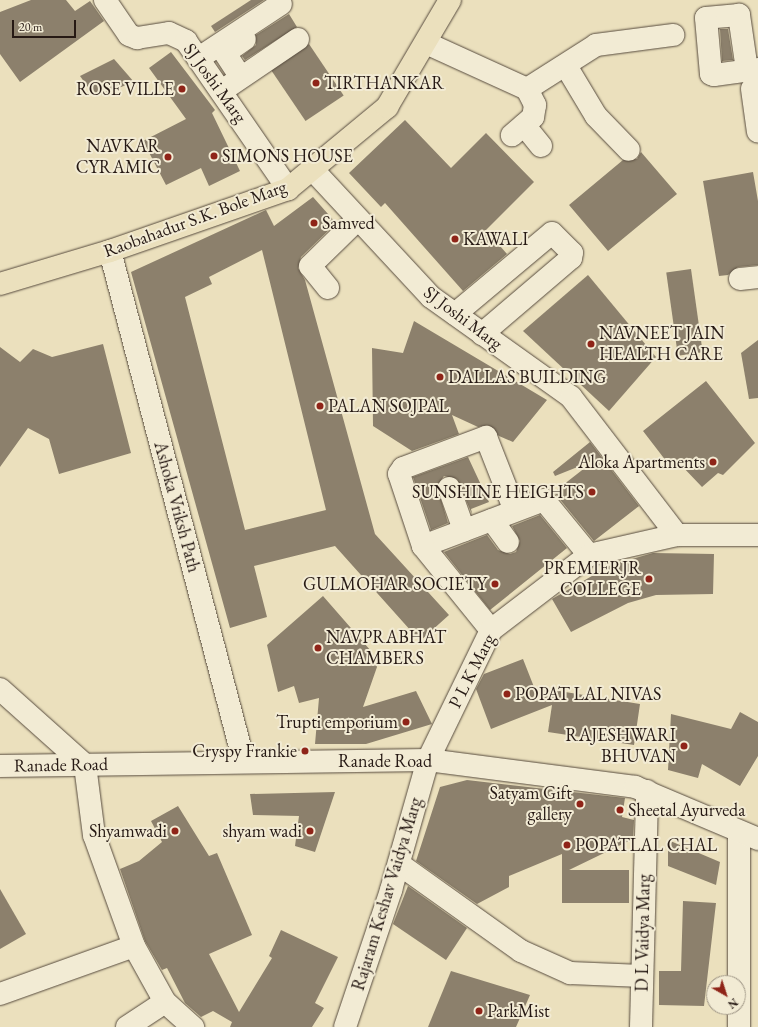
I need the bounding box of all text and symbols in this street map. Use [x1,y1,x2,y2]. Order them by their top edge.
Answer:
scale bar [14,12,78,38]
text: 20 m [19,19,42,35]
street label: SJ Joshi Marg [179,39,251,127]
place label: TIRTHANKAR [324,72,444,94]
place label: ROSE VILLE [76,78,174,100]
marker: TIRTHANKAR [311,78,321,88]
marker: ROSE VILLE [177,84,187,94]
place label: NAVKAR CYRAMIC [76,136,160,178]
place label: SIMONS HOUSE [222,145,353,167]
marker: SIMONS HOUSE [209,151,219,161]
marker: NAVKAR CYRAMIC [163,152,173,162]
street label: Raobahadur S.K. Bole Marg [101,176,289,262]
place label: Samved [322,212,374,234]
marker: Samved [309,218,319,228]
place label: KAWALI [463,228,528,250]
marker: KAWALI [450,234,460,244]
street label: SJ Joshi Marg [419,281,507,355]
place label: NAVNEET JAIN HEALTH CARE [599,323,724,366]
marker: NAVNEET JAIN HEALTH CARE [586,339,596,349]
place label: DALLAS BUILDING [448,366,606,388]
marker: DALLAS BUILDING [435,372,445,382]
place label: PALAN SOJPAL [328,395,449,417]
marker: PALAN SOJPAL [315,401,325,411]
street label: Ashoka Vriksh Path [149,439,205,575]
place label: Aloka Apartments [578,451,705,473]
marker: Aloka Apartments [708,457,718,467]
place label: SUNSHINE HEIGHTS [412,481,584,503]
marker: SUNSHINE HEIGHTS [587,487,597,497]
place label: PREMIERJR COLLEGE [544,558,641,600]
place label: GULMOHAR SOCIETY [303,573,487,595]
marker: PREMIERJR COLLEGE [644,574,654,584]
marker: GULMOHAR SOCIETY [490,579,500,589]
place label: NAVPRABHAT CHAMBERS [326,627,446,670]
street label: P L K Marg [444,630,500,712]
marker: NAVPRABHAT CHAMBERS [313,643,323,653]
place label: POPAT LAL NIVAS [515,683,661,705]
marker: POPAT LAL NIVAS [502,689,512,699]
place label: Trupti emporium [276,711,398,733]
marker: Trupti emporium [401,717,411,727]
place label: RAJESHWARI BHUVAN [565,725,676,768]
place label: Cryspy Frankie [192,740,297,762]
marker: RAJESHWARI BHUVAN [679,741,689,751]
marker: Cryspy Frankie [300,746,310,756]
street label: Ranade Road [338,750,432,772]
street label: Ranade Road [14,753,108,777]
place label: Satyam Gift gallery [489,783,572,826]
street label: Rajaram Keshav Vaidya Marg [347,795,427,993]
marker: Satyam Gift gallery [575,799,585,809]
place label: Sheetal Ayurveda [628,799,745,821]
marker: Sheetal Ayurveda [615,805,625,815]
place label: Shyamwadi [89,820,167,842]
place label: shyam wadi [222,820,302,842]
marker: Shyamwadi [170,826,180,836]
marker: shyam wadi [305,826,315,836]
place label: POPATLAL CHAL [575,834,717,856]
marker: POPATLAL CHAL [562,840,572,850]
street label: D L Vaidya Marg [631,874,655,992]
north arrow [706,975,746,1015]
text: N [725,995,741,1012]
place label: ParkMist [487,1000,550,1022]
marker: ParkMist [474,1006,484,1016]

